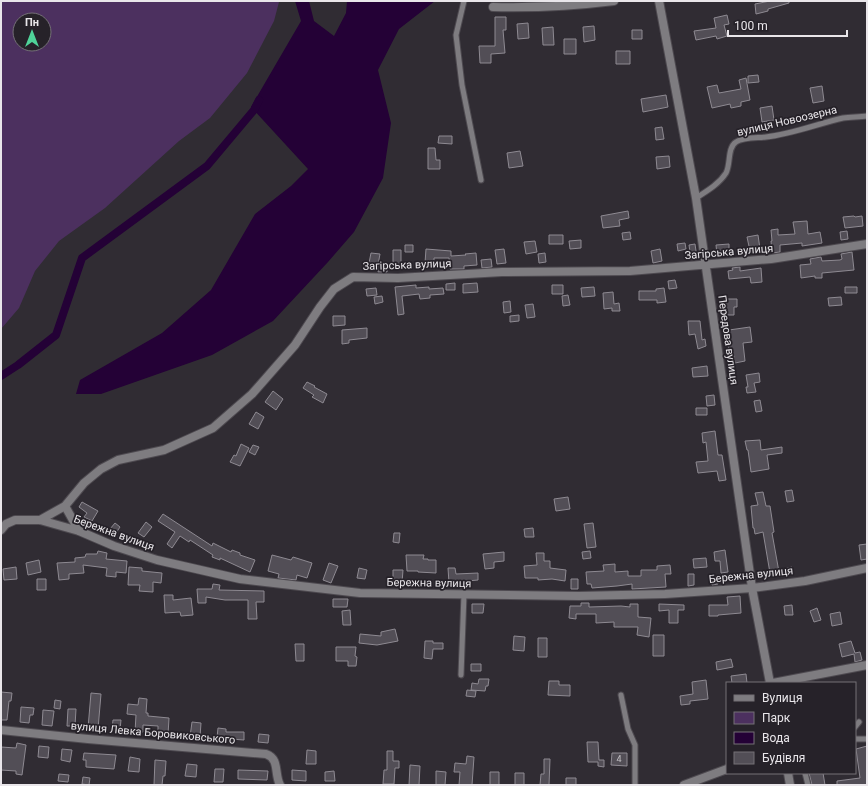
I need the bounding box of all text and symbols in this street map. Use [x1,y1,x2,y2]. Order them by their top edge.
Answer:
north arrow [12,12,52,52]
scale bar [728,12,847,38]
text: Пн [25,16,39,29]
text: 100 m [734,19,768,33]
street label: вулиця Новоозерна [736,103,838,139]
street label: Загірська вулиця [684,242,774,262]
street label: Загірська вулиця [362,257,452,273]
street label: Передова вулиця [715,294,741,386]
street label: Бережна вулиця [72,512,156,554]
street label: Бережна вулиця [708,564,794,586]
street label: Бережна вулиця [386,576,472,590]
legend [726,682,856,774]
text: Вулиця [762,691,803,705]
text: Парк [762,711,791,725]
street label: вулиця Левка Боровиковського [70,719,236,747]
text: Вода [762,731,790,745]
text: Будівля [762,751,805,765]
house number: 4 [616,754,622,764]

